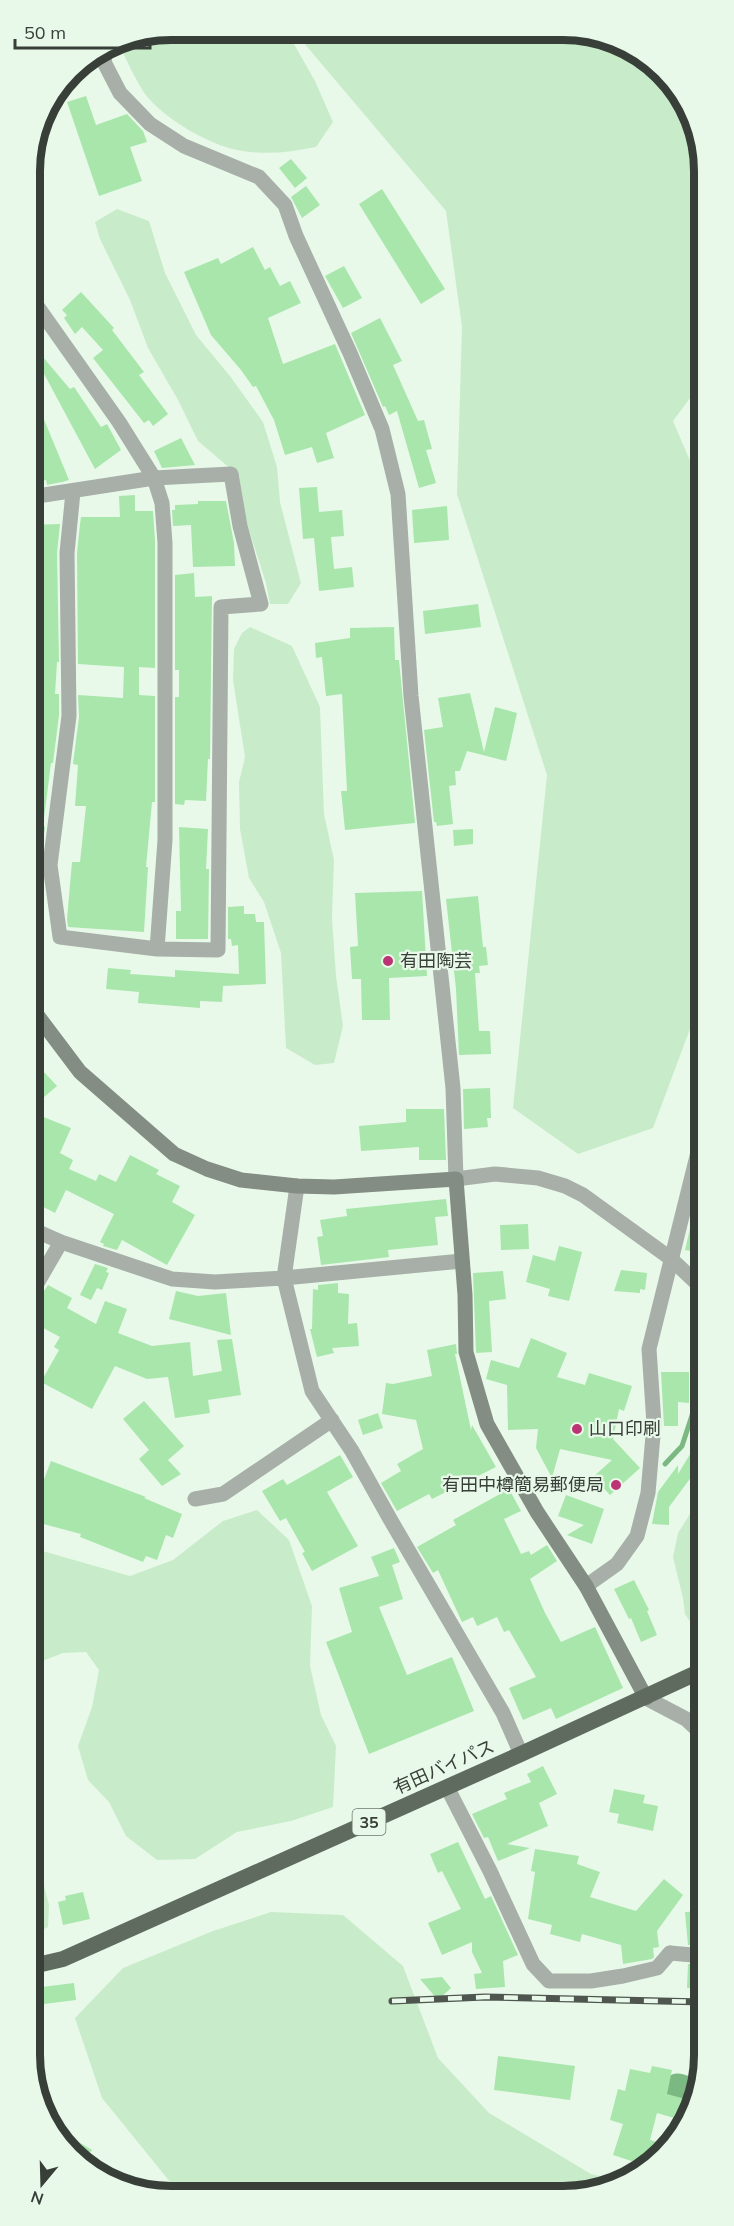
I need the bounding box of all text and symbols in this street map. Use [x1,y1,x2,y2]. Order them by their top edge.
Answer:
scale bar [15,12,150,50]
text: 50 m [24,21,66,44]
place label: 有田陶芸 [400,949,472,972]
marker: 有田陶芸 [381,954,395,968]
place label: 山口印刷 [589,1417,661,1440]
marker: 山口印刷 [570,1422,584,1436]
place label: 有田中樽簡易郵便局 [442,1473,604,1496]
marker: 有田中樽簡易郵便局 [609,1478,623,1492]
street label: 有田バイパス [390,1734,498,1799]
road number: 35 [352,1809,386,1835]
north arrow [12,2154,72,2214]
text: N [28,2187,46,2210]

